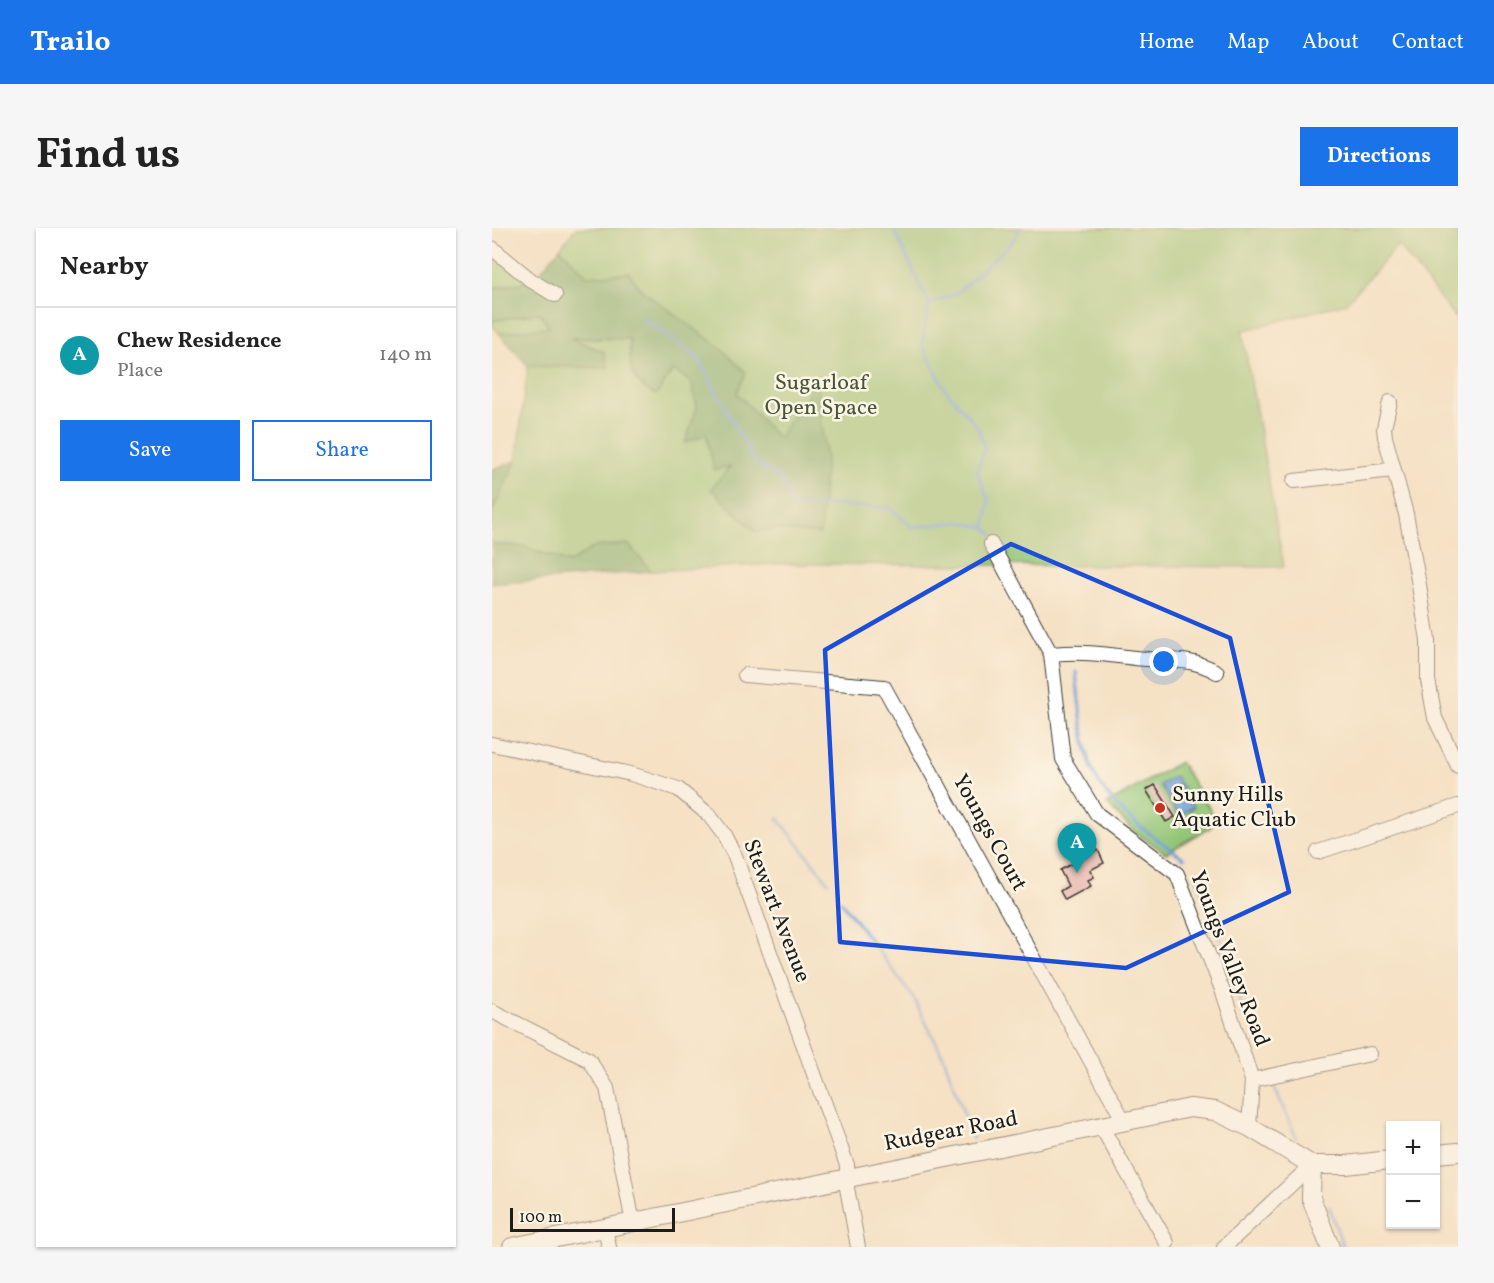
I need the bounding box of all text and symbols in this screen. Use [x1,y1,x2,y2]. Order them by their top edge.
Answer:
text: Trailo [30,23,111,62]
text: Home [1139,28,1194,57]
text: Map [1227,28,1269,57]
text: About [1302,28,1359,57]
text: Contact [1392,28,1464,57]
text: Find us [36,127,180,186]
button: Directions [1300,127,1458,186]
text: Nearby [60,249,149,285]
text: Chew Residence [117,326,281,357]
text: A [72,341,87,369]
text: 140 m [379,341,432,369]
text: Place [117,357,163,385]
park label: Sugarloaf Open Space [765,368,877,424]
button: Save [60,420,240,481]
button: Share [252,420,432,481]
your location [1149,647,1178,676]
street label: Youngs Court [944,769,1034,897]
place label: Sunny Hills Aquatic Club [1172,780,1296,836]
marker: Sunny Hills Aquatic Club [1153,801,1167,815]
pin: A [1058,824,1096,873]
street label: Stewart Avenue [734,835,818,987]
street label: Youngs Valley Road [1181,866,1277,1052]
street label: Rudgear Road [881,1104,1021,1160]
map controls [1386,1121,1440,1229]
button: + [1386,1121,1440,1175]
button: − [1386,1175,1440,1229]
scale bar [510,1205,675,1232]
text: 100 m [519,1207,562,1229]

